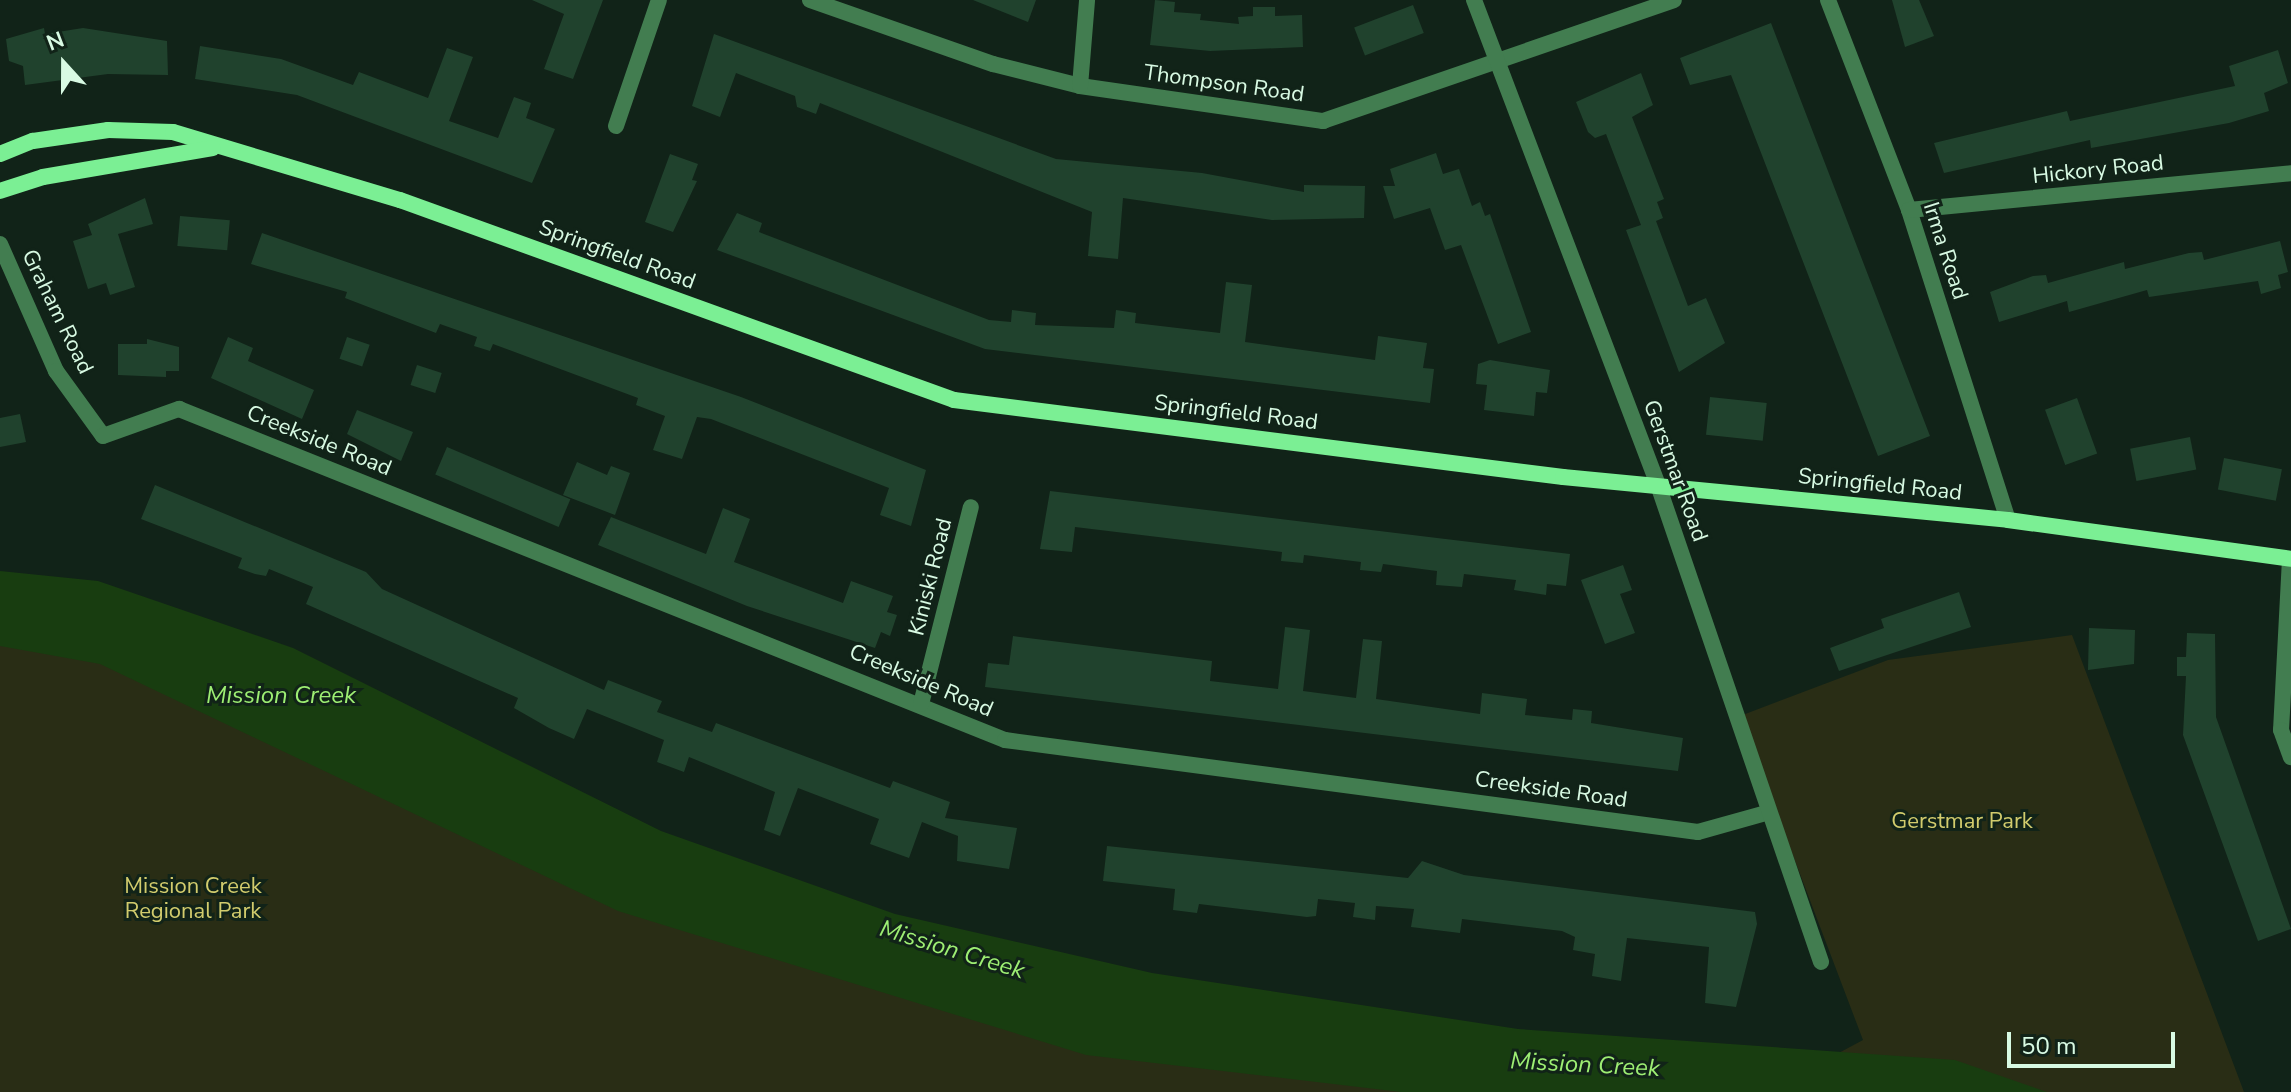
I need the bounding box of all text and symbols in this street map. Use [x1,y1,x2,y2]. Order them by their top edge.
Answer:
north arrow [24,24,104,104]
text: N [42,25,68,59]
street label: Thompson Road [1142,60,1306,108]
street label: Hickory Road [2031,150,2165,190]
street label: Irma Road [1917,199,1973,303]
street label: Springfield Road [535,214,699,296]
street label: Graham Road [15,245,99,379]
street label: Springfield Road [1153,390,1319,436]
street label: Gerstmar Road [1637,397,1713,545]
street label: Creekside Road [243,400,395,482]
street label: Springfield Road [1797,463,1963,507]
street label: Kiniski Road [904,516,958,638]
street label: Creekside Road [845,639,997,723]
water label: Mission Creek [206,682,356,710]
street label: Creekside Road [1473,766,1629,814]
park label: Gerstmar Park [1891,809,2033,835]
park label: Mission Creek Regional Park [124,873,262,924]
water label: Mission Creek [876,914,1028,986]
scale bar [2011,1016,2179,1066]
text: 50 m [2021,1030,2077,1062]
water label: Mission Creek [1509,1047,1661,1083]

